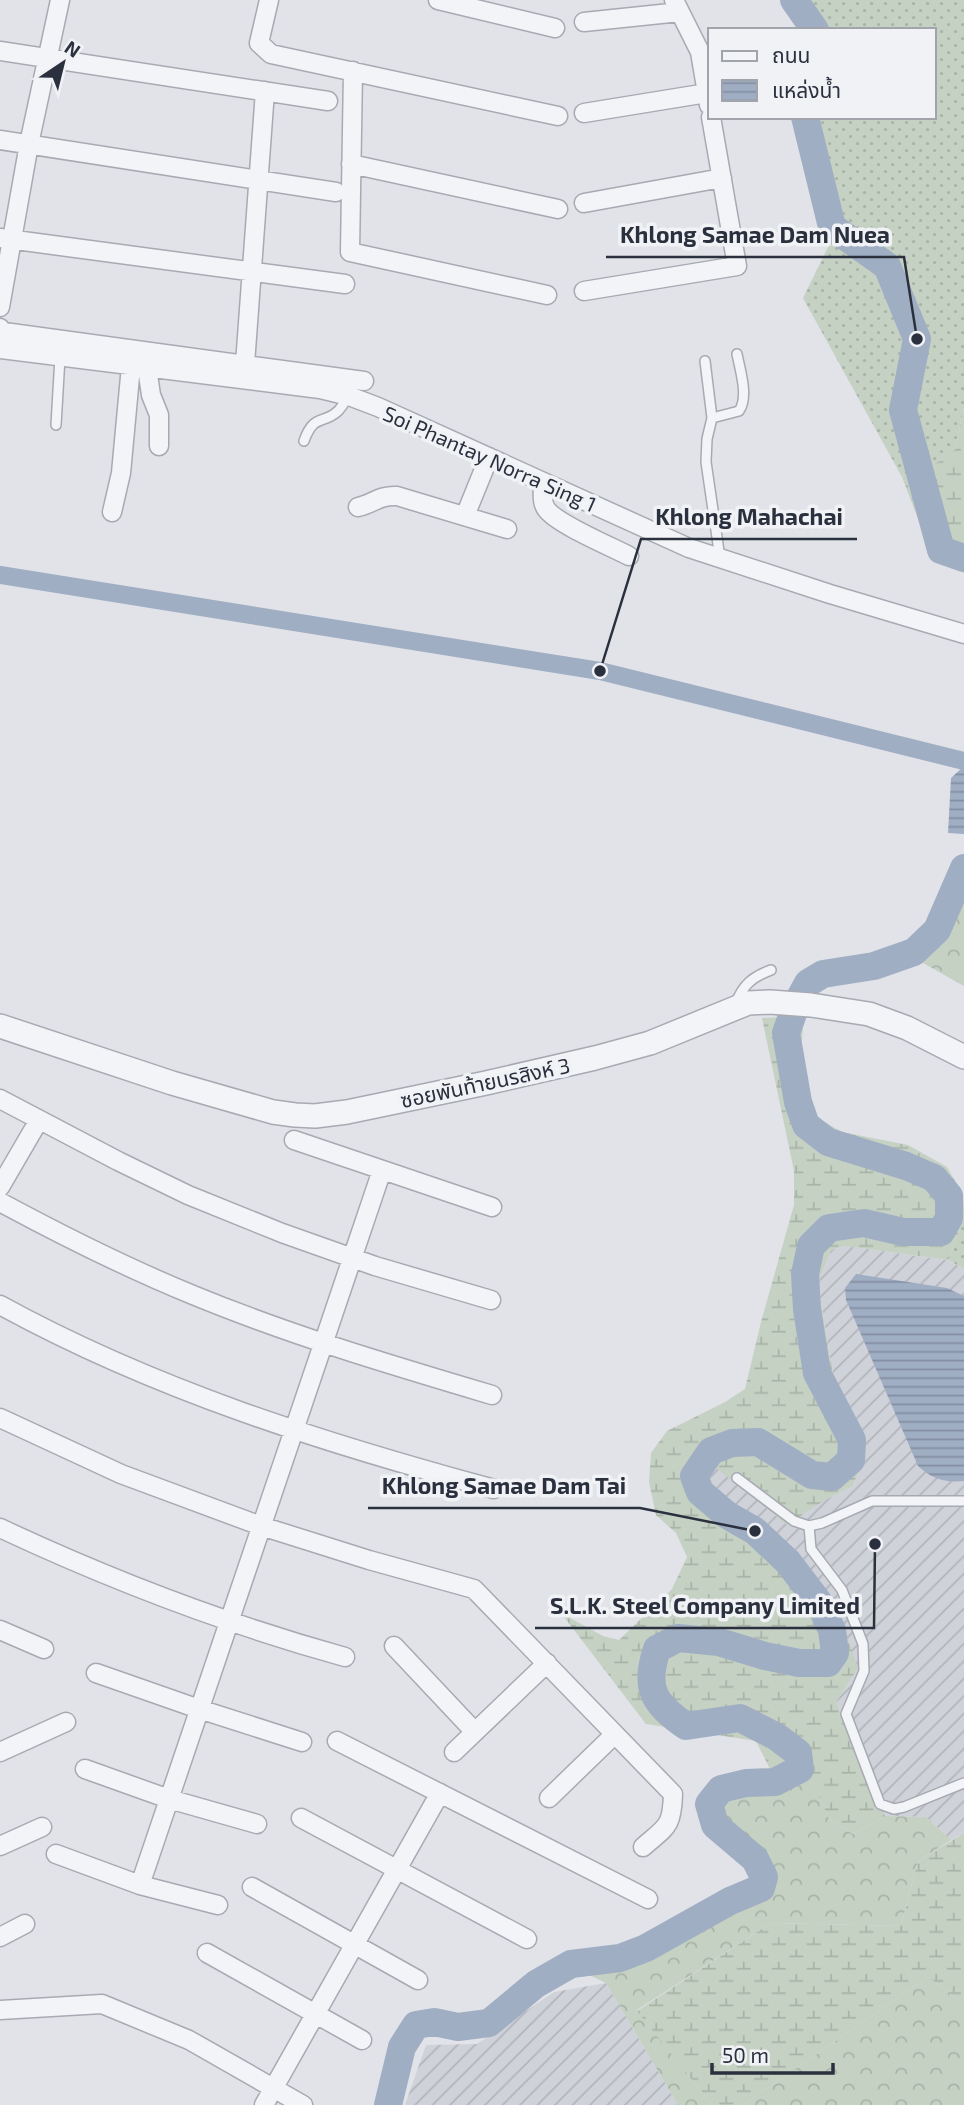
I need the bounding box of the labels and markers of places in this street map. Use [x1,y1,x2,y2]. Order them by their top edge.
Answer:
callout: Khlong Samae Dam Nuea [606,213,904,257]
callout: Khlong Mahachai [641,495,857,539]
callout: Khlong Samae Dam Tai [368,1464,640,1508]
callout: S.L.K. Steel Company Limited [535,1584,874,1628]

